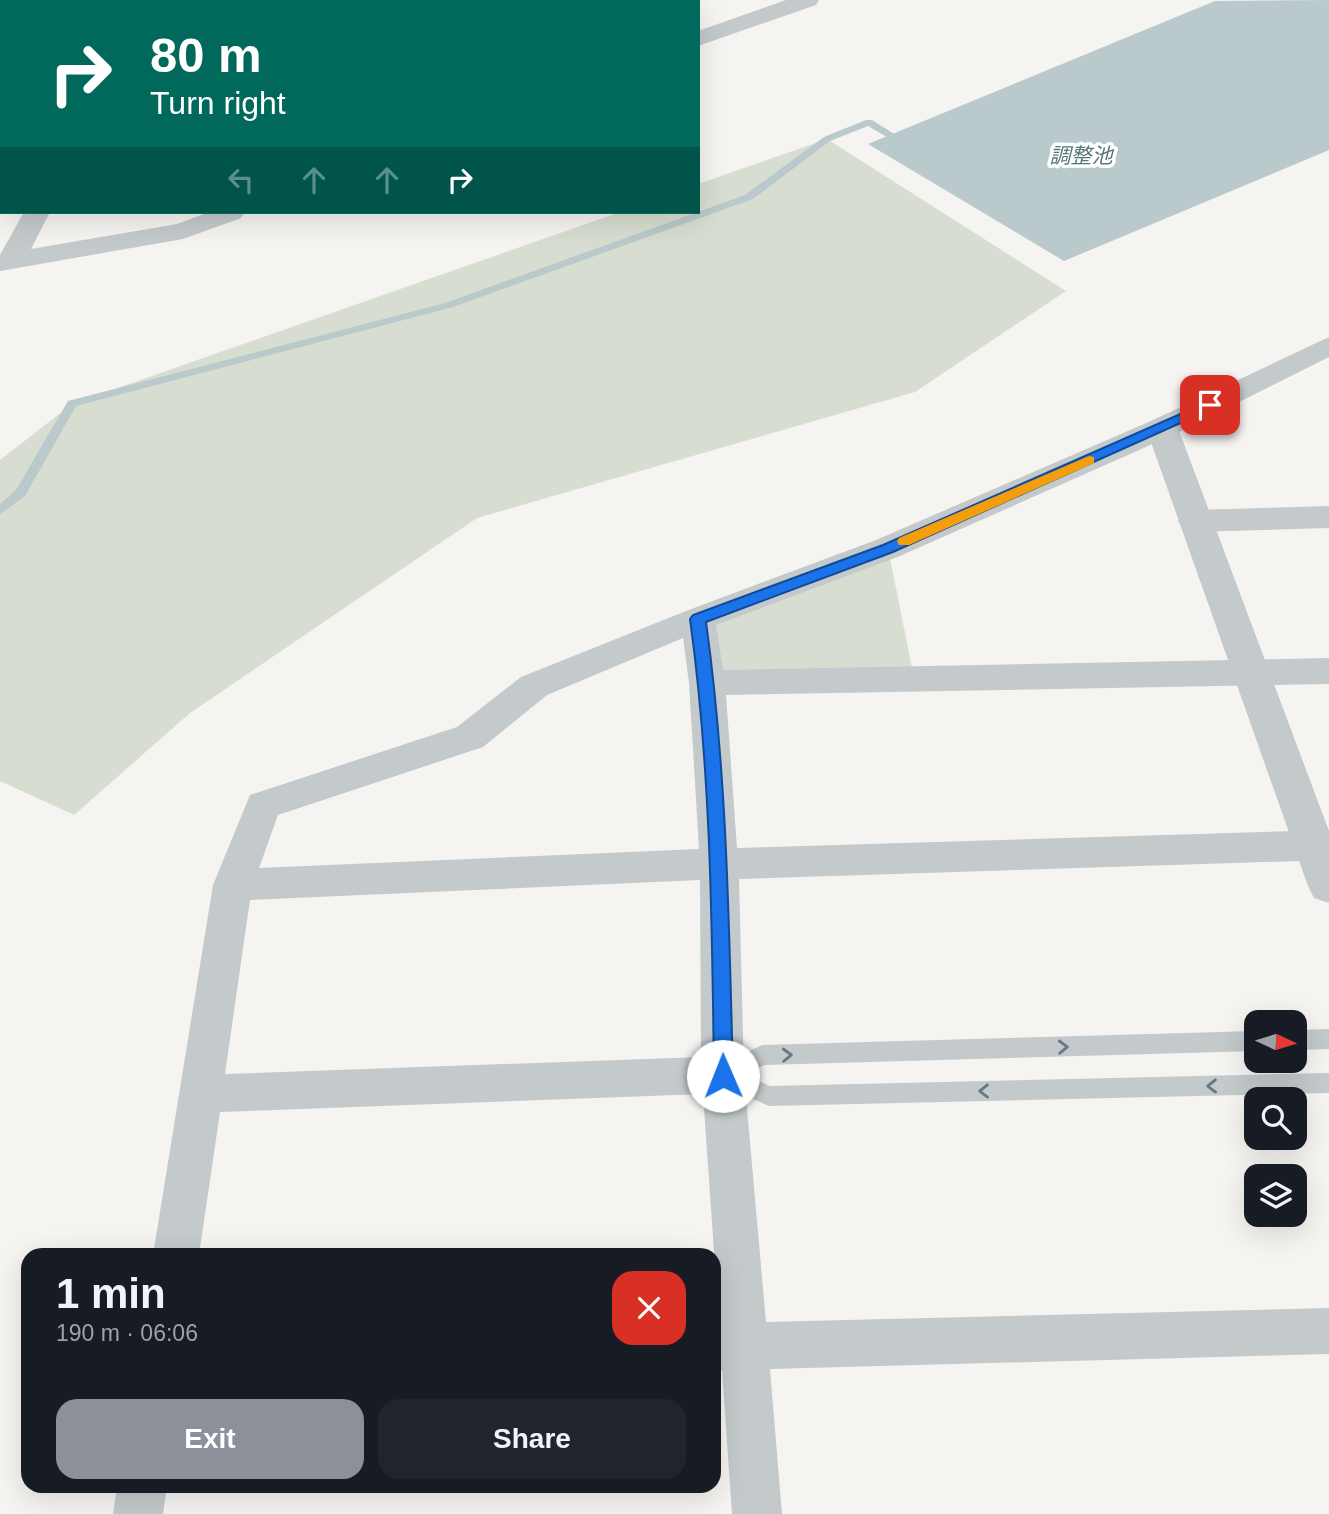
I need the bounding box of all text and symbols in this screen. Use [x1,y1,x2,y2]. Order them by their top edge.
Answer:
icon: right [35,28,126,119]
text: 80 m [150,28,262,82]
text: Turn right [150,85,286,121]
water label: 調整池 [1050,144,1114,167]
icon: left [222,161,260,199]
icon: ahead [295,161,333,199]
icon: ahead [368,161,406,199]
icon: right [441,161,479,199]
pin [1180,375,1240,435]
icon: arrive [1191,386,1229,424]
north arrow [1244,1010,1307,1073]
map controls [1244,1010,1307,1227]
position arrow [686,1039,760,1113]
one-way arrow [1058,1039,1069,1054]
one-way arrow [781,1047,792,1062]
one-way arrow [1206,1078,1217,1093]
one-way arrow [979,1083,989,1099]
button: search [1244,1087,1307,1150]
button: layers [1244,1164,1307,1227]
text: 1 min [56,1270,166,1317]
button: close [612,1271,686,1345]
text: 190 m · 06:06 [56,1320,198,1346]
button: Exit [56,1399,364,1479]
button: Share [378,1399,686,1479]

